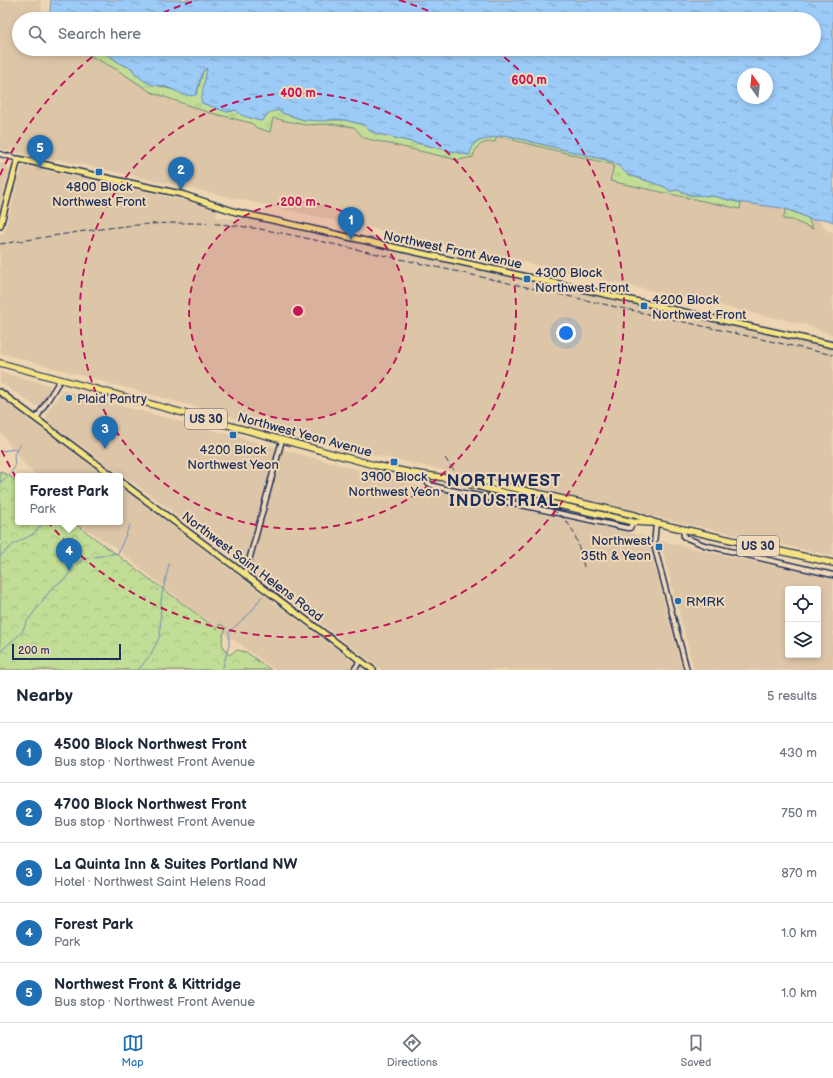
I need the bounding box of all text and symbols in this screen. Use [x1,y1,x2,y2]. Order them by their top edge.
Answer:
search box [12,12,821,56]
icon: search [26,23,48,45]
text: Search here [58,25,141,44]
north arrow [737,68,773,104]
text: 600 m [511,73,547,88]
text: 400 m [280,86,316,101]
pin: 5 [27,135,53,168]
pin: 2 [168,157,194,190]
marker: 4800 Block Northwest Front [94,167,104,177]
place label: 4800 Block Northwest Front [52,179,146,210]
text: 200 m [280,195,316,210]
pin: 1 [338,207,364,240]
street label: Northwest Front Avenue [382,227,524,273]
place label: 4300 Block Northwest Front [535,265,629,296]
marker: 4300 Block Northwest Front [522,274,532,284]
place label: 4200 Block Northwest Front [652,292,746,323]
marker: 4200 Block Northwest Front [639,301,649,311]
centre of rings [291,304,305,318]
your location [556,323,576,343]
place label: Plaid Pantry [77,391,147,407]
marker: Plaid Pantry [64,393,74,403]
road number: US 30 [185,409,227,429]
street label: Northwest Yeon Avenue [236,409,374,461]
pin: 3 [92,416,118,449]
marker: 4200 Block Northwest Yeon [228,430,238,440]
place label: 4200 Block Northwest Yeon [187,442,279,473]
marker: 3900 Block Northwest Yeon [389,457,399,467]
place label: 3900 Block Northwest Yeon [348,469,440,500]
district label: NORTHWEST INDUSTRIAL [447,471,561,511]
popup [15,473,123,525]
text: Forest Park [29,482,109,501]
text: Park [29,501,56,517]
street label: Northwest Saint Helens Road [179,508,326,625]
place label: Northwest 35th & Yeon [581,533,651,564]
road number: US 30 [737,536,779,556]
pin: 4 [56,538,82,571]
marker: Northwest 35th & Yeon [654,542,664,552]
map controls [785,586,821,658]
button: locate [785,586,821,622]
place label: RMRK [686,594,725,610]
marker: RMRK [673,596,683,606]
button: layers [785,622,821,658]
scale bar [12,642,121,661]
text: 200 m [18,644,50,657]
text: Nearby [16,686,73,706]
text: 5 results [767,688,817,704]
text: 4500 Block Northwest Front [54,735,247,754]
text: 1 [26,745,32,761]
text: 430 m [779,745,817,761]
text: Bus stop · Northwest Front Avenue [54,754,255,770]
text: 4700 Block Northwest Front [54,795,247,814]
text: 2 [25,805,33,821]
text: 750 m [781,805,817,821]
text: Bus stop · Northwest Front Avenue [54,814,255,830]
text: La Quinta Inn & Suites Portland NW [54,855,297,874]
text: 3 [25,865,33,881]
text: 870 m [781,865,817,881]
text: Hotel · Northwest Saint Helens Road [54,874,266,890]
text: Forest Park [54,915,133,934]
text: 4 [25,925,33,941]
text: 1.0 km [781,925,817,941]
text: Park [54,934,80,950]
text: Northwest Front & Kittridge [54,975,241,994]
text: 5 [25,985,33,1001]
text: 1.0 km [781,985,817,1001]
text: Bus stop · Northwest Front Avenue [54,994,255,1010]
tab: Map [122,1032,144,1069]
tab: Directions [387,1032,437,1069]
tab: Saved [681,1032,711,1069]

